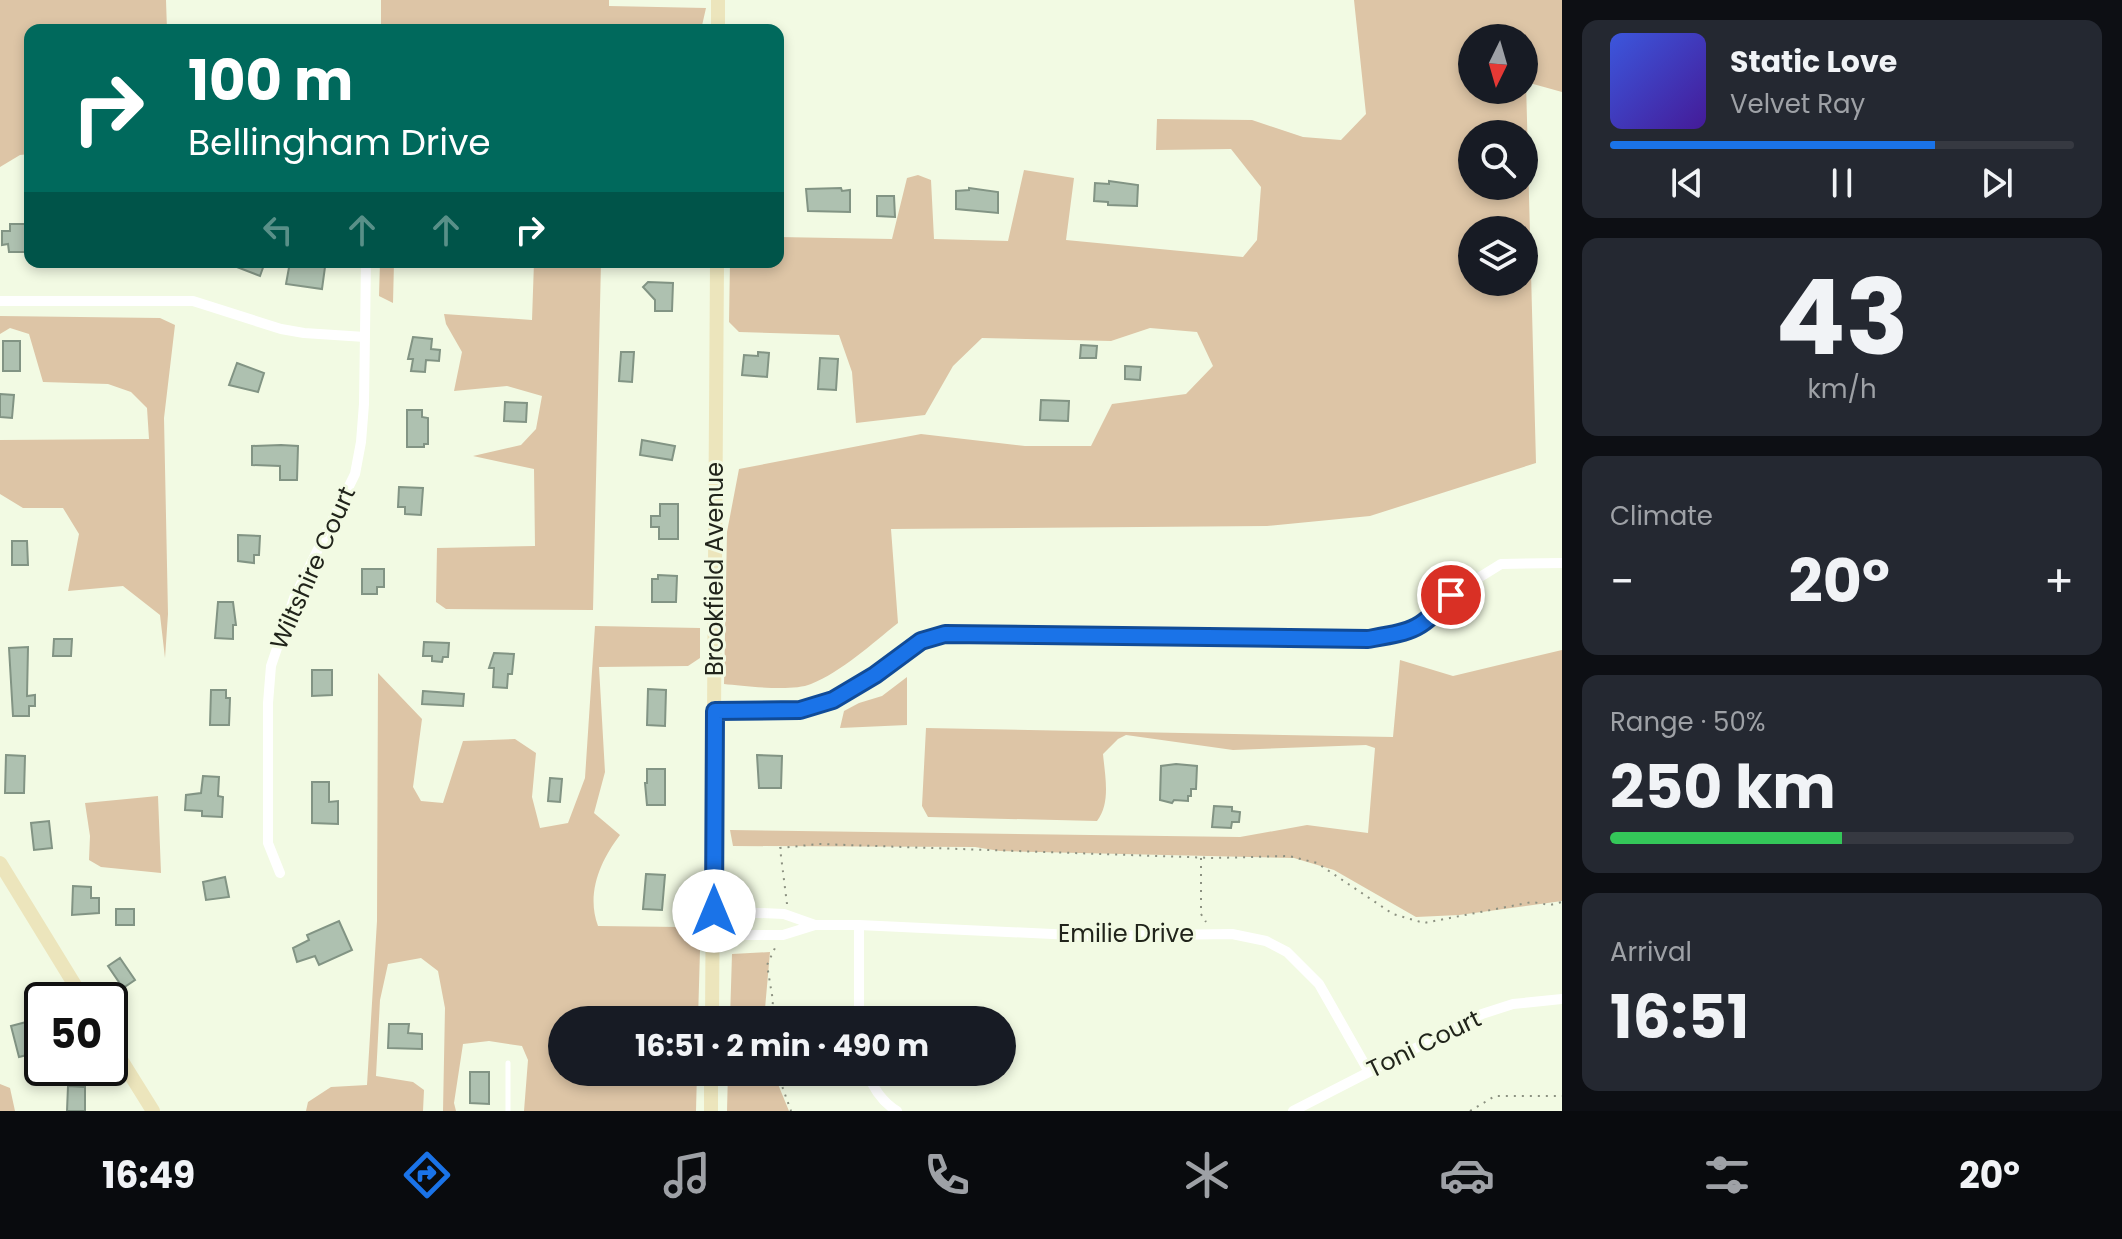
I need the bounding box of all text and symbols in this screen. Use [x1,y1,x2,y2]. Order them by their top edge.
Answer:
north arrow [1458,24,1538,104]
map controls [1458,24,1538,296]
text: Static Love [1730,40,1897,83]
text: 100 m [188,41,353,120]
icon: right [56,56,160,160]
text: Velvet Ray [1730,86,1865,122]
text: Bellingham Drive [188,117,491,168]
button: search [1458,120,1538,200]
icon: previous [1665,161,1709,205]
icon: pause [1820,161,1864,205]
icon: next [1975,161,2019,205]
icon: left [256,208,300,252]
icon: ahead [340,208,384,252]
icon: ahead [424,208,468,252]
icon: right [508,208,552,252]
button: layers [1458,216,1538,296]
text: 43 [1775,245,1909,390]
text: km/h [1807,371,1877,407]
street label: Brookfield Avenue [698,462,731,676]
street label: Wiltshire Court [262,481,363,654]
text: Climate [1610,498,1713,534]
text: 20° [1789,539,1890,623]
text: − [1610,551,1634,612]
text: + [2044,551,2074,612]
pin [1417,561,1485,629]
icon: arrive [1429,573,1473,617]
text: Range · 50% [1610,704,1766,740]
text: 250 km [1610,745,1836,829]
position arrow [672,869,756,953]
street label: Emilie Drive [1058,917,1194,950]
text: Arrival [1610,934,1692,970]
text: 16:51 [1610,975,1749,1059]
speed limit sign: 50 [24,982,128,1086]
street label: Toni Court [1361,1002,1486,1085]
text: 16:51 · 2 min · 490 m [635,1024,929,1067]
icon: directions [399,1147,455,1203]
icon: music [659,1147,715,1203]
icon: phone [919,1147,975,1203]
icon: climate [1179,1147,1235,1203]
icon: car [1439,1147,1495,1203]
icon: filters [1699,1147,1755,1203]
text: 16:49 [102,1150,195,1201]
text: 20° [1959,1150,2020,1201]

